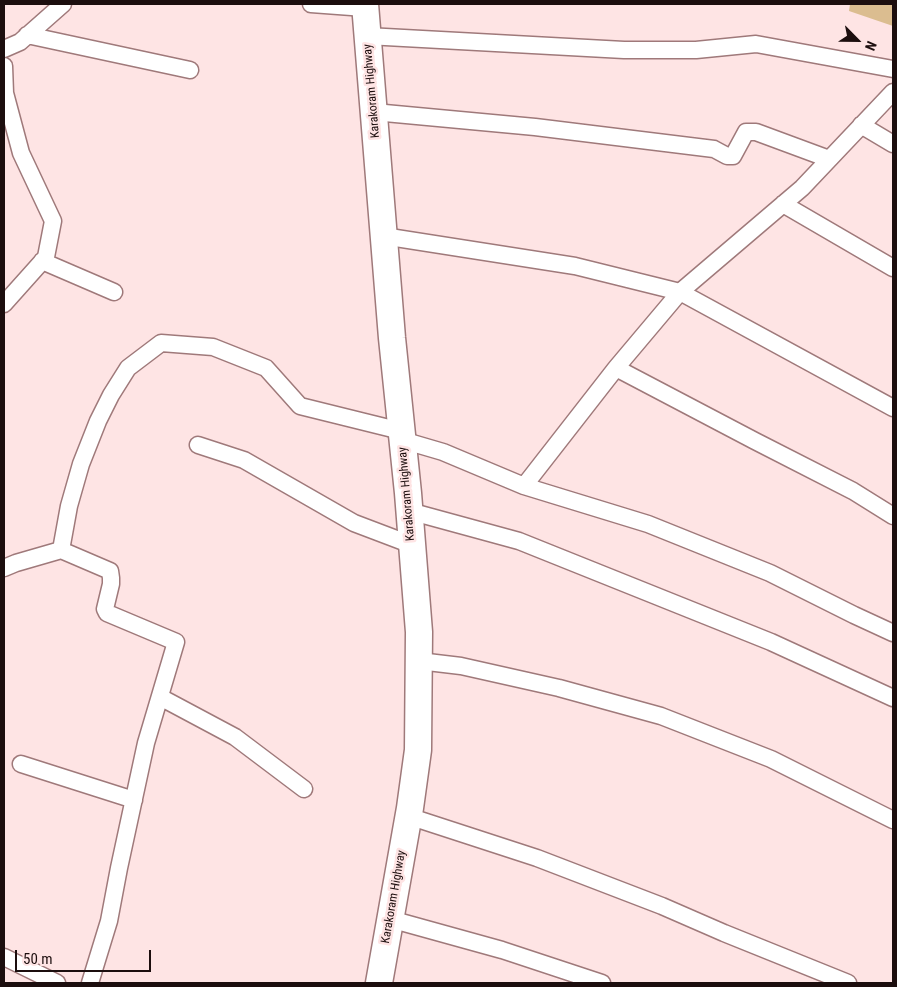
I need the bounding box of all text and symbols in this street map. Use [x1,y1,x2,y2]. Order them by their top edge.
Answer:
north arrow [832,15,882,65]
text: N [862,39,880,53]
street label: Karakoram Highway [361,43,383,139]
street label: Karakoram Highway [396,446,418,542]
street label: Karakoram Highway [379,849,409,945]
scale bar [18,940,154,972]
text: 50 m [23,950,53,968]

